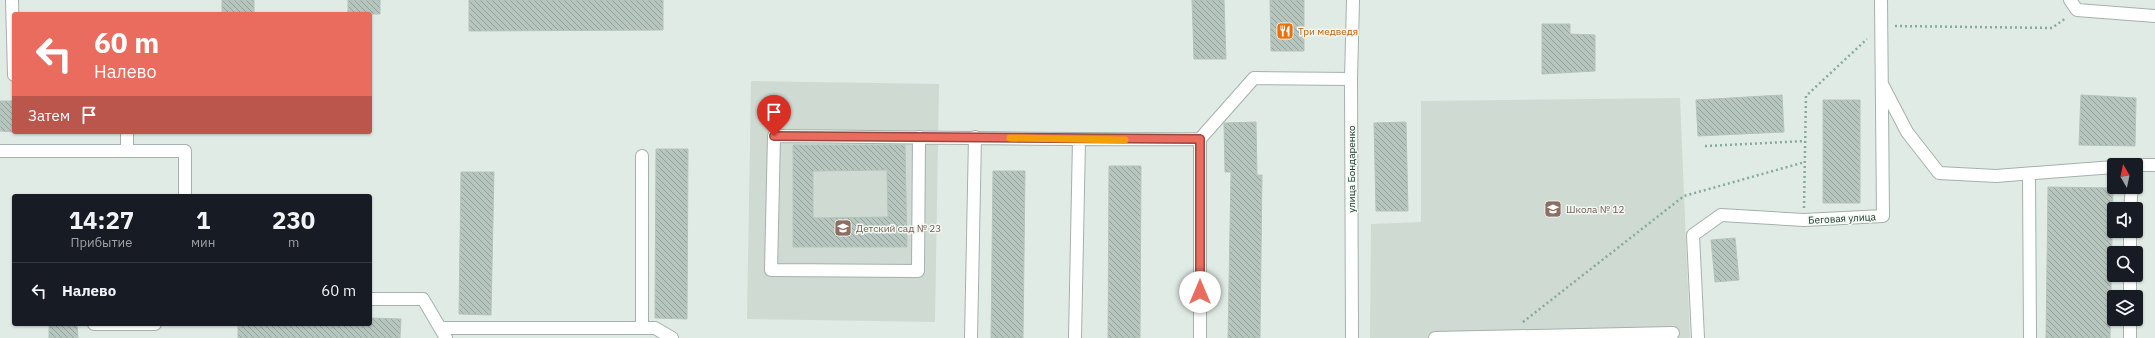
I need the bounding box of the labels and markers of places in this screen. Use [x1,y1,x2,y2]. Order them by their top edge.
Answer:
restaurant icon: Три медведя [1275,21,1295,41]
place label: Три медведя [1298,25,1358,38]
pin [757,95,791,136]
school or university icon: Школа № 12 [1543,199,1563,219]
place label: Школа № 12 [1566,203,1624,216]
school or university icon: Детский сад № 23 [833,218,853,238]
place label: Детский сад № 23 [856,222,941,235]

